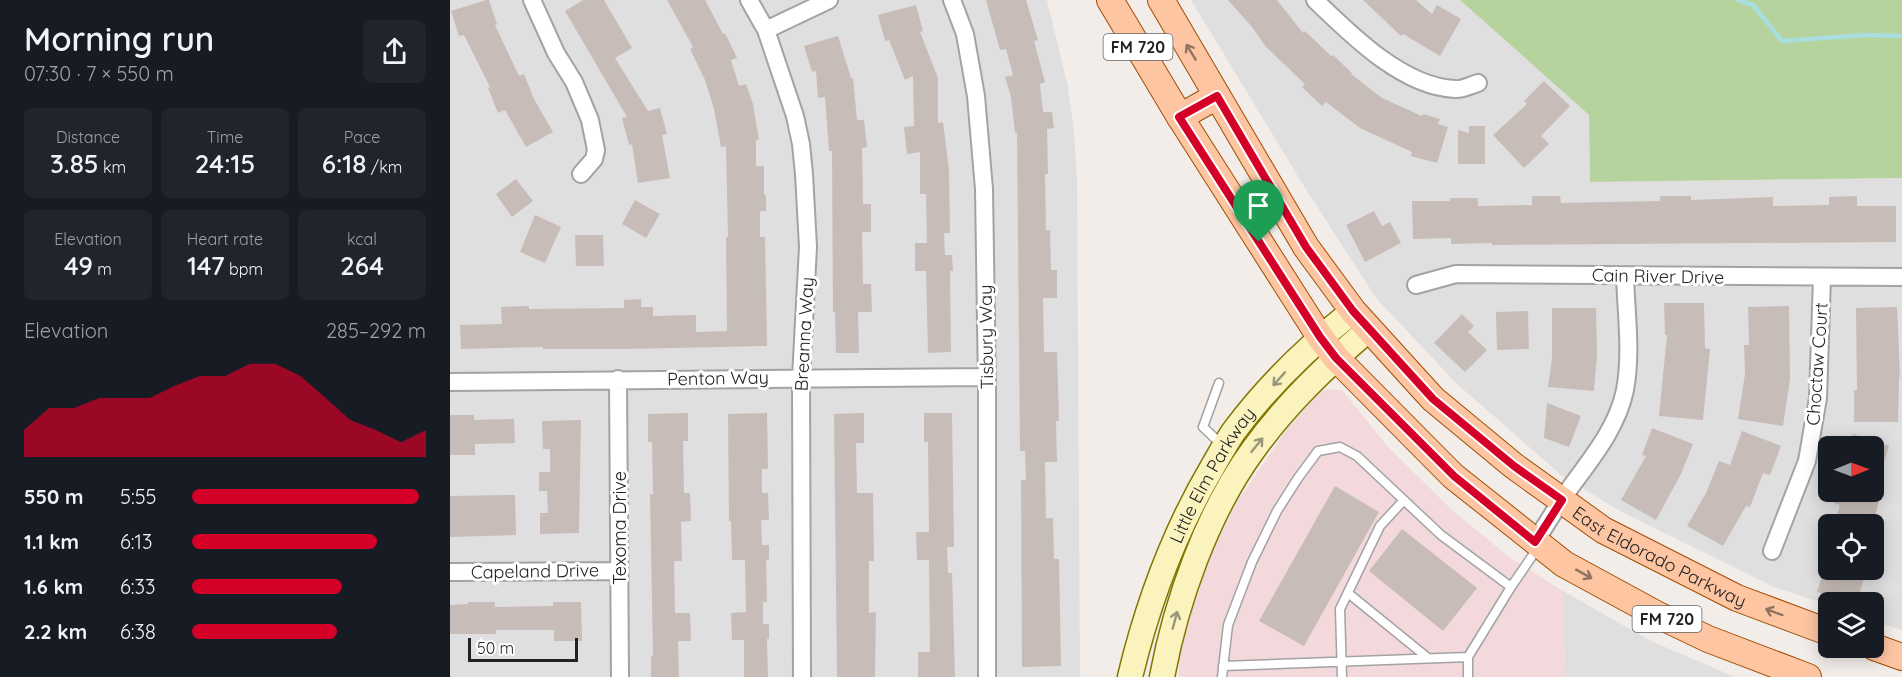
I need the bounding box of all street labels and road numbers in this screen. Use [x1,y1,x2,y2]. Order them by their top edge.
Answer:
road number: FM 720 [1104,34,1172,60]
street label: Cain River Drive [1592,263,1724,289]
street label: Breanna Way [790,276,818,392]
street label: Tisbury Way [974,284,998,390]
street label: Choctaw Court [1801,302,1833,426]
street label: Penton Way [667,366,769,390]
street label: Little Elm Parkway [1164,402,1260,547]
street label: Texoma Drive [608,471,631,585]
street label: East Eldorado Parkway [1568,501,1750,612]
street label: Capeland Drive [471,558,599,584]
road number: FM 720 [1632,606,1702,632]

